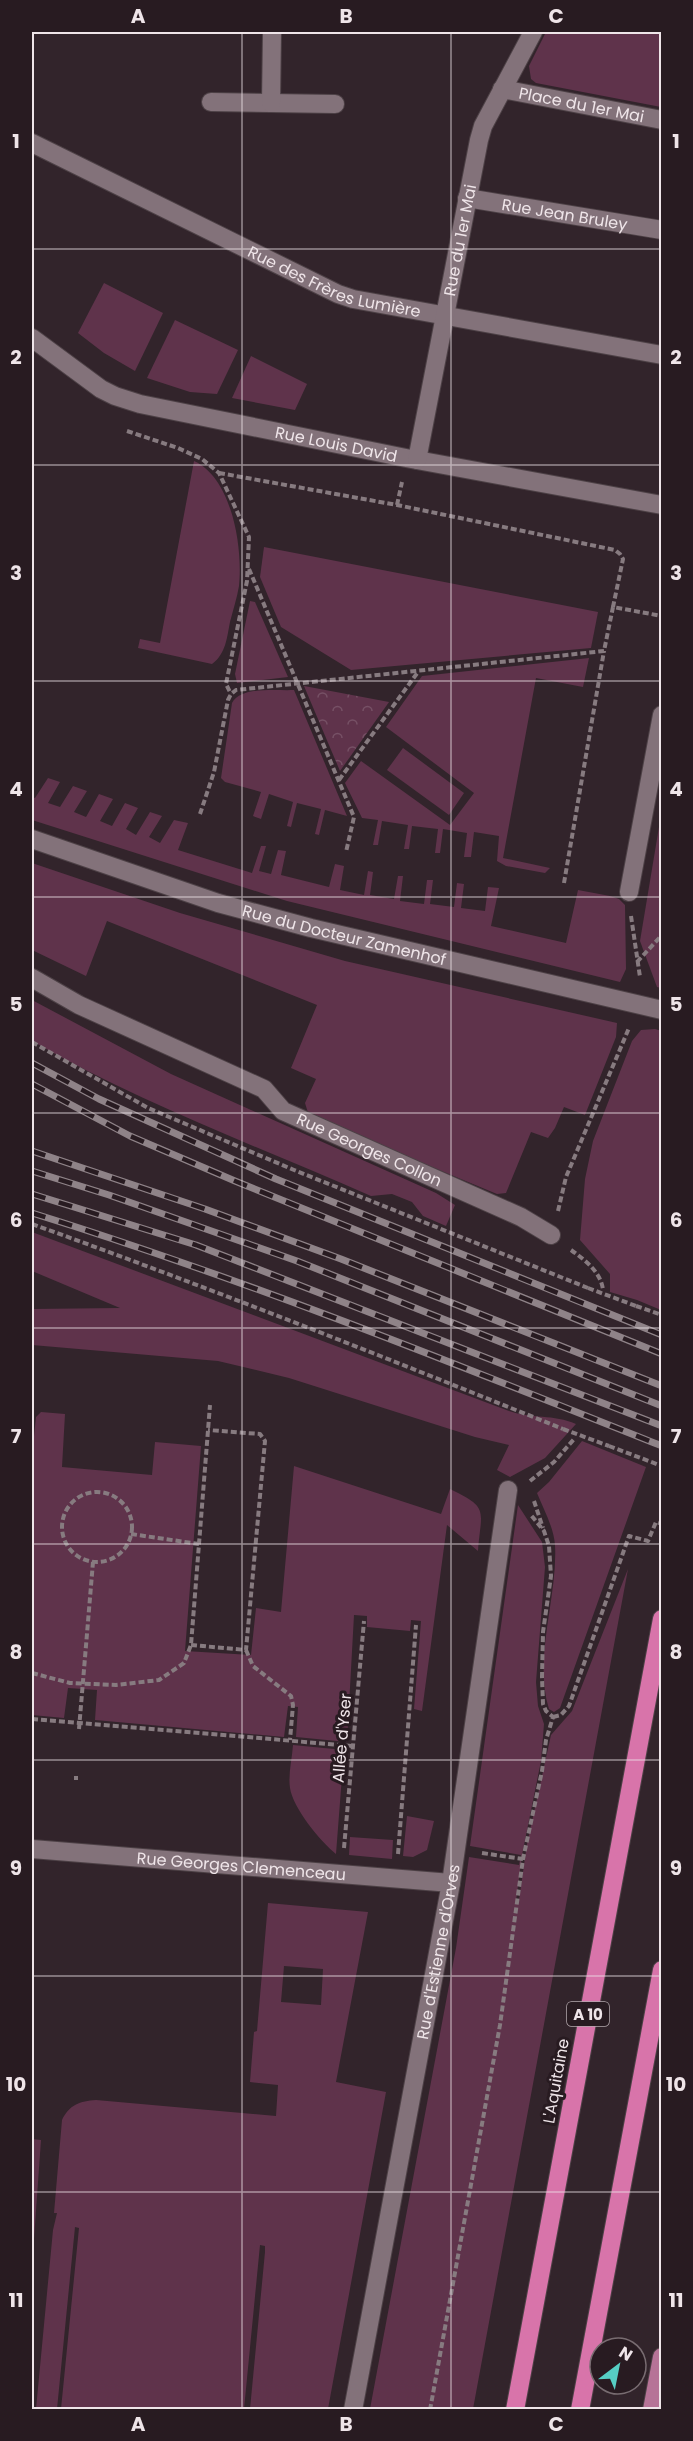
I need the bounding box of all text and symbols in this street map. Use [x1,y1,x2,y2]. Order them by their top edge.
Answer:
text: A [131,2,146,30]
text: B [339,2,353,30]
text: C [548,2,564,30]
street label: Place du 1er Mai [517,81,646,128]
text: 1 [12,127,20,155]
text: 1 [672,127,680,155]
street label: Rue du 1er Mai [438,182,482,298]
street label: Rue Jean Bruley [500,192,629,236]
street label: Rue des Frères Lumière [244,240,423,323]
text: 2 [10,343,22,371]
text: 2 [670,343,682,371]
street label: Rue Louis David [273,420,399,467]
text: 3 [10,559,22,587]
text: 3 [670,559,682,587]
text: 4 [9,775,23,803]
text: 4 [669,775,683,803]
street label: Rue du Docteur Zamenhof [240,899,448,971]
text: 5 [10,990,23,1018]
text: 5 [670,990,683,1018]
street label: Rue Georges Collon [293,1107,446,1192]
text: 6 [10,1206,22,1234]
text: 6 [670,1206,682,1234]
text: 7 [11,1422,22,1450]
text: 7 [671,1422,682,1450]
text: 8 [10,1638,22,1666]
text: 8 [670,1638,682,1666]
street label: Allée d'Yser [327,1692,357,1784]
street label: Rue Georges Clemenceau [136,1846,347,1886]
text: 9 [10,1854,22,1882]
text: 9 [670,1854,682,1882]
street label: Rue d'Estienne d'Orves [411,1863,465,2041]
road number: A 10 [567,2002,609,2026]
street label: L'Aquitaine [537,2037,575,2125]
text: 10 [6,2070,26,2098]
text: 10 [666,2070,686,2098]
text: 11 [8,2286,24,2314]
text: 11 [668,2286,684,2314]
north arrow [588,2336,648,2396]
text: N [614,2341,637,2367]
text: A [131,2410,146,2438]
text: B [339,2410,353,2438]
text: C [548,2410,564,2438]

